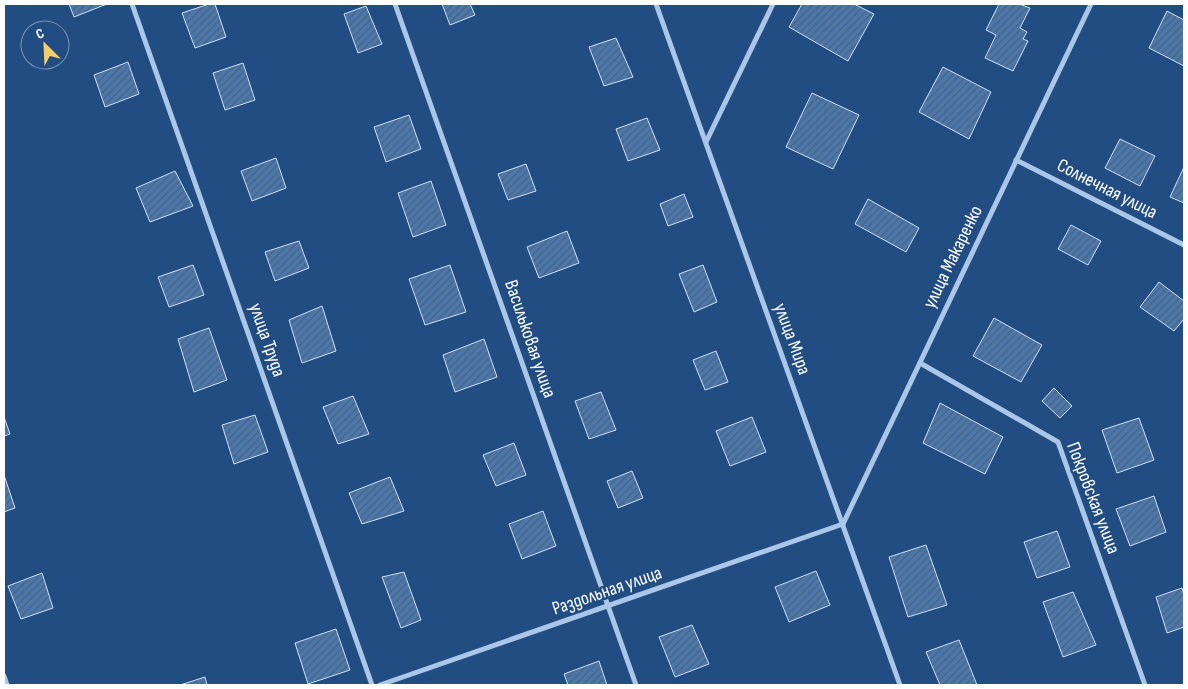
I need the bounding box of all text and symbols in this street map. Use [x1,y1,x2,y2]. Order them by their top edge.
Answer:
north arrow [20,20,70,70]
text: С [33,24,47,43]
street label: Солнечная улица [1053,154,1161,224]
street label: улица Макаренко [918,202,988,312]
street label: Васильковая улица [499,277,561,401]
street label: улица Труда [244,300,290,380]
street label: улица Мира [768,300,816,378]
street label: Покровская улица [1061,439,1125,557]
street label: Раздольная улица [549,561,665,621]

